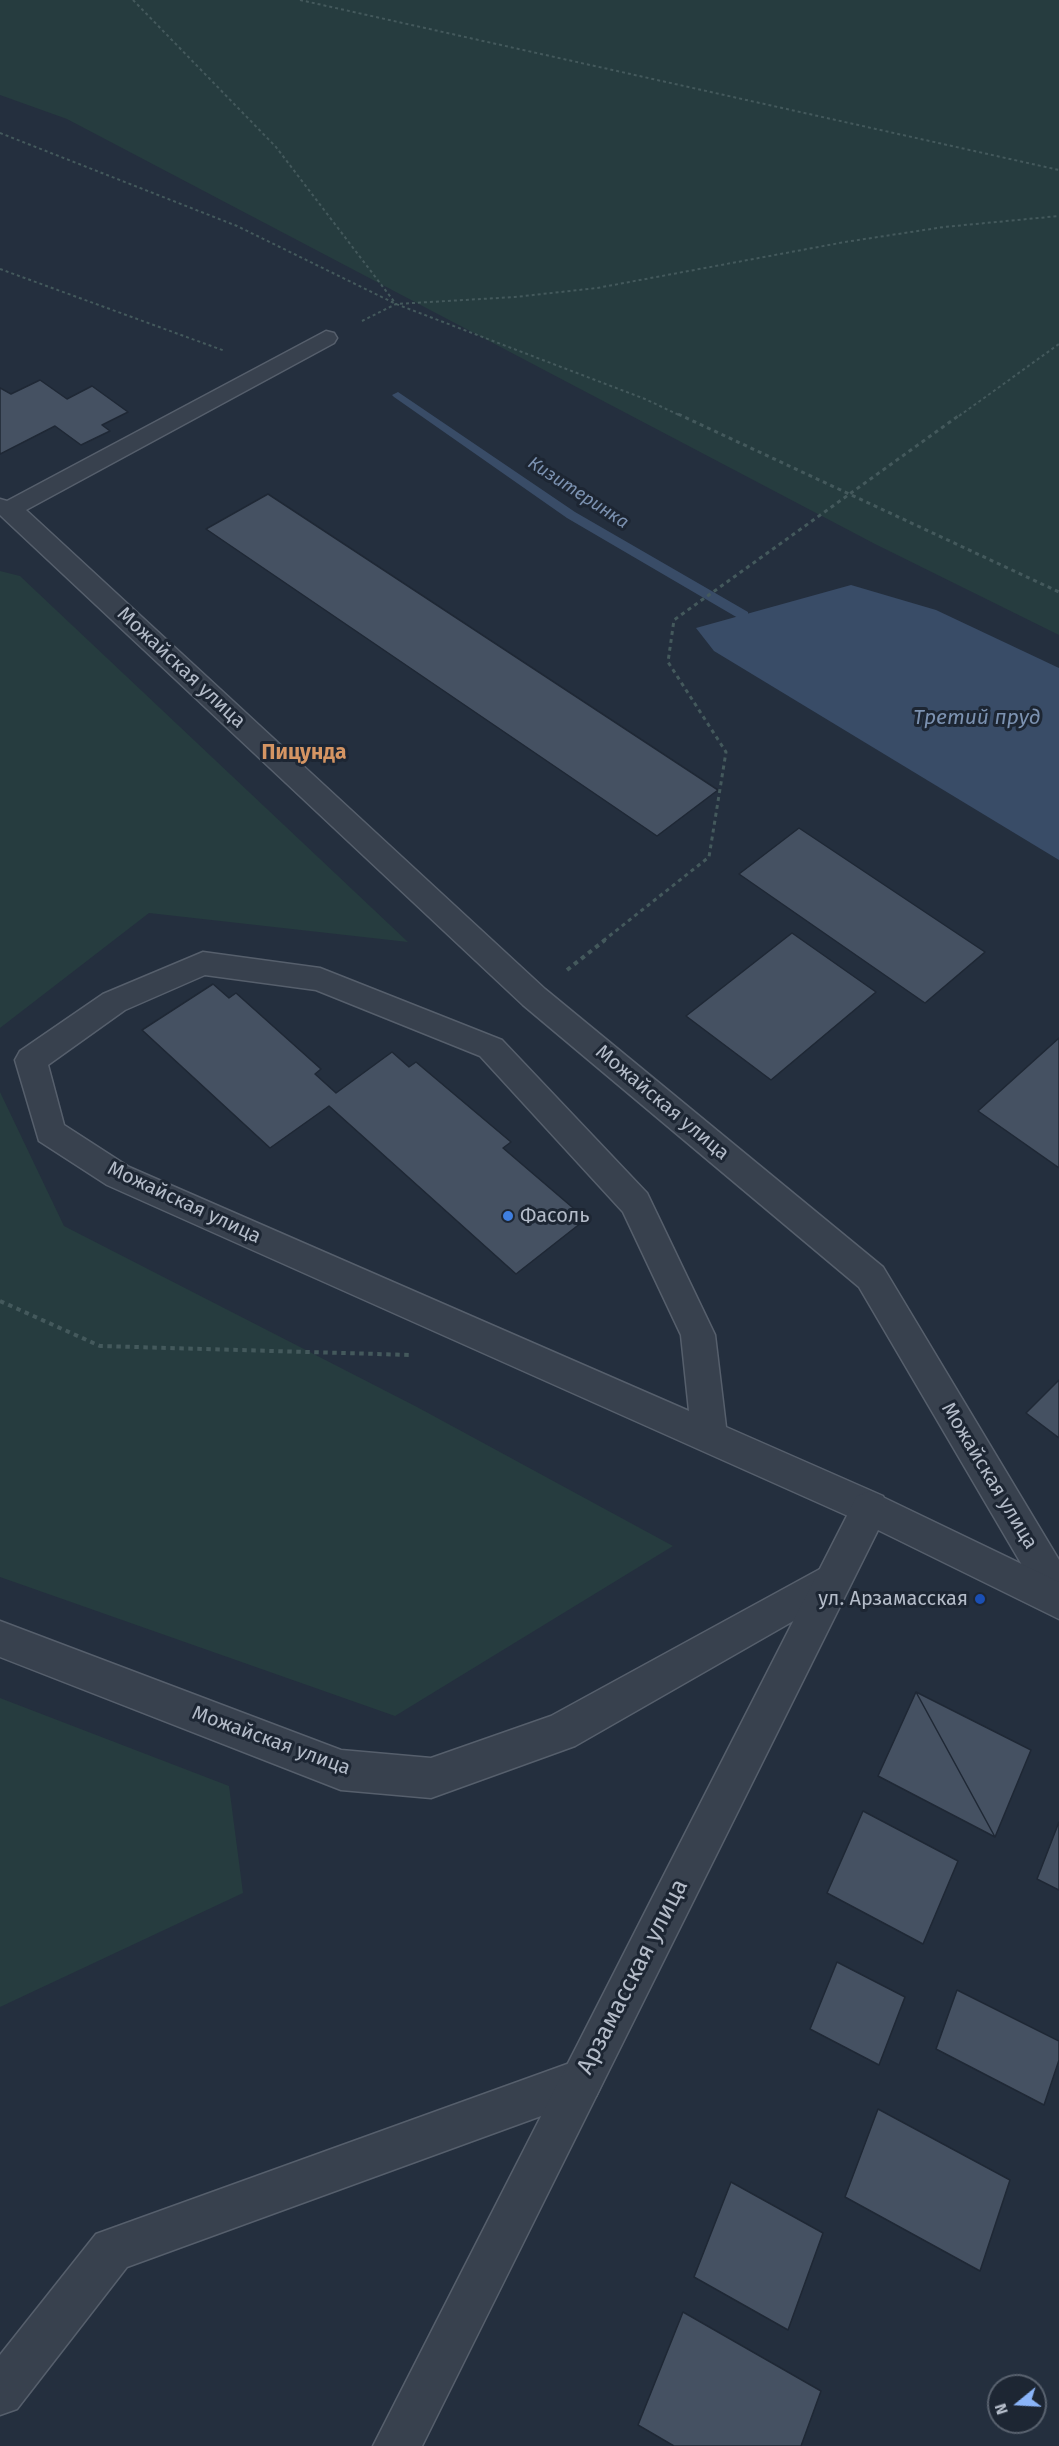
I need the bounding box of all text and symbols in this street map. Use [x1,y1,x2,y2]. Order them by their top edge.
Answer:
water label: Кизитеринка [524,452,632,534]
street label: Можайская улица [112,602,250,734]
water label: Третий пруд [913,705,1041,731]
district label: Пицунда [262,740,346,766]
street label: Можайская улица [590,1040,734,1166]
street label: Можайская улица [103,1157,265,1249]
place label: Фасоль [520,1204,590,1228]
marker: Фасоль [501,1209,515,1223]
street label: Можайская улица [936,1398,1042,1554]
place label: ул. Арзамасская [818,1587,968,1611]
marker: ул. Арзамасская [973,1592,987,1606]
street label: Можайская улица [189,1701,353,1781]
street label: Арзамасская улица [571,1874,695,2080]
north arrow [987,2374,1047,2434]
text: N [991,2401,1012,2417]

